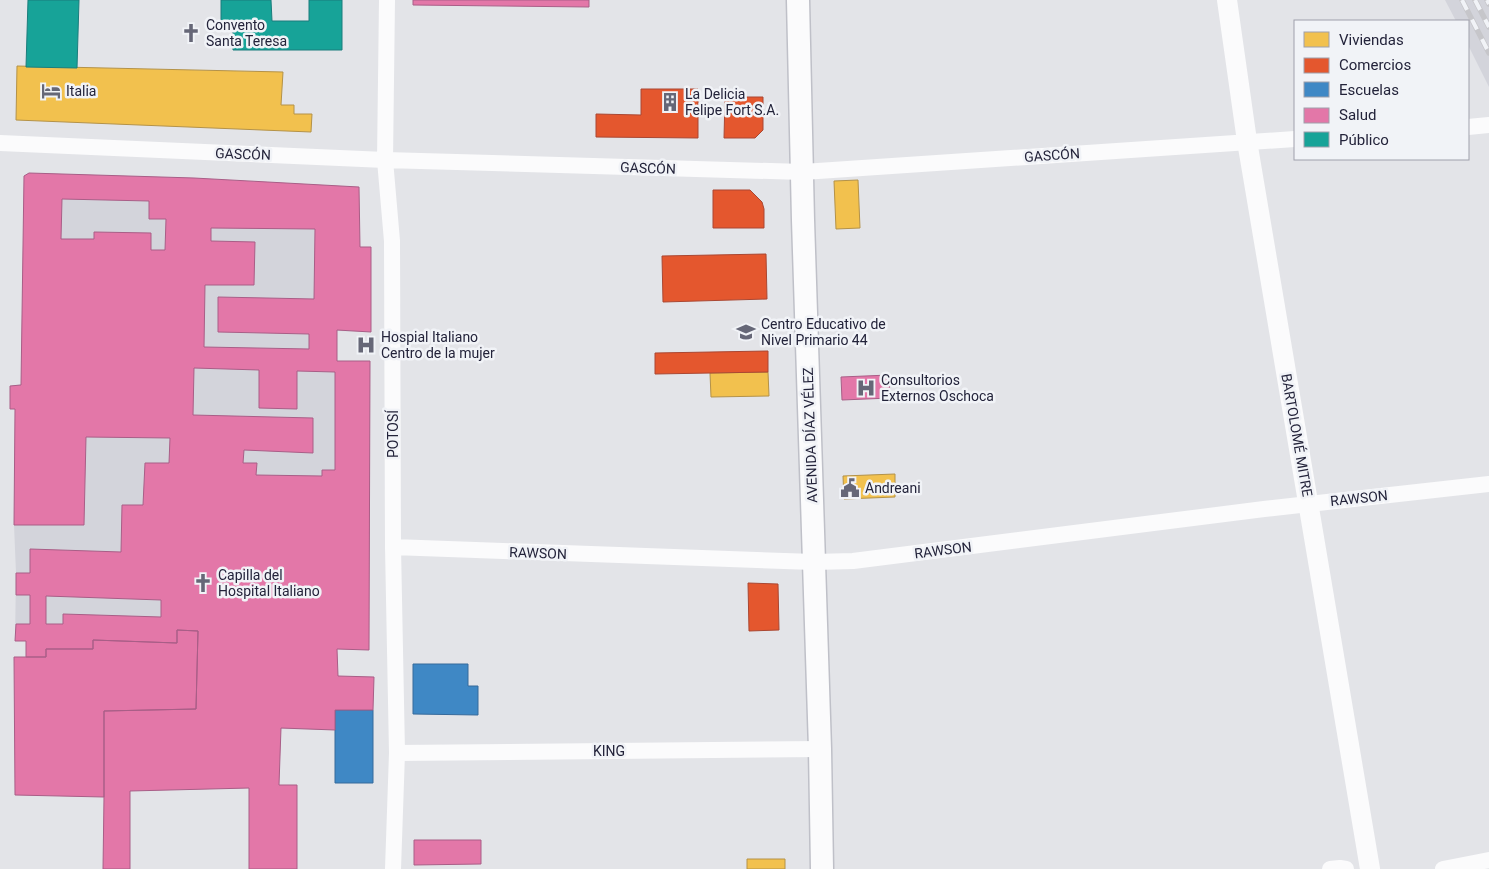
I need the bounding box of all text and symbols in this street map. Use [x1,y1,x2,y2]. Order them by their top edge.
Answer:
place label: Convento Santa Teresa [206,17,287,49]
legend [1294,20,1469,160]
church icon: Convento Santa Teresa [180,22,202,44]
text: Viviendas [1339,31,1404,49]
text: Comercios [1339,56,1411,74]
hotel icon: Italia [40,80,62,102]
text: Escuelas [1339,81,1399,99]
place label: Italia [66,83,96,99]
place label: La Delicia Felipe Fort S.A. [685,86,779,118]
building icon: La Delicia Felipe Fort S.A. [659,91,681,113]
text: Salud [1339,106,1376,124]
text: Público [1339,131,1389,149]
street label: GASCÓN [215,144,271,163]
street label: GASCÓN [1024,144,1080,165]
street label: GASCÓN [620,158,676,177]
place label: Centro Educativo de Nivel Primario 44 [761,316,886,348]
school or university icon: Centro Educativo de Nivel Primario 44 [735,321,757,343]
place label: Hospial Italiano Centro de la mujer [381,329,495,361]
hospital icon: Hospial Italiano Centro de la mujer [355,334,377,356]
street label: AVENIDA DÍAZ VÉLEZ [799,367,820,503]
place label: Consultorios Externos Oschoca [881,372,994,404]
street label: BARTOLOMÉ MITRE [1278,372,1317,498]
hospital icon: Consultorios Externos Oschoca [855,377,877,399]
street label: POTOSÍ [384,409,401,458]
public building icon: Andreani [839,477,861,499]
place label: Andreani [865,480,921,496]
street label: RAWSON [1330,487,1388,509]
street label: RAWSON [913,539,973,561]
street label: RAWSON [509,544,567,562]
place label: Capilla del Hospital Italiano [218,567,320,599]
church icon: Capilla del Hospital Italiano [192,572,214,594]
street label: KING [593,743,625,759]

